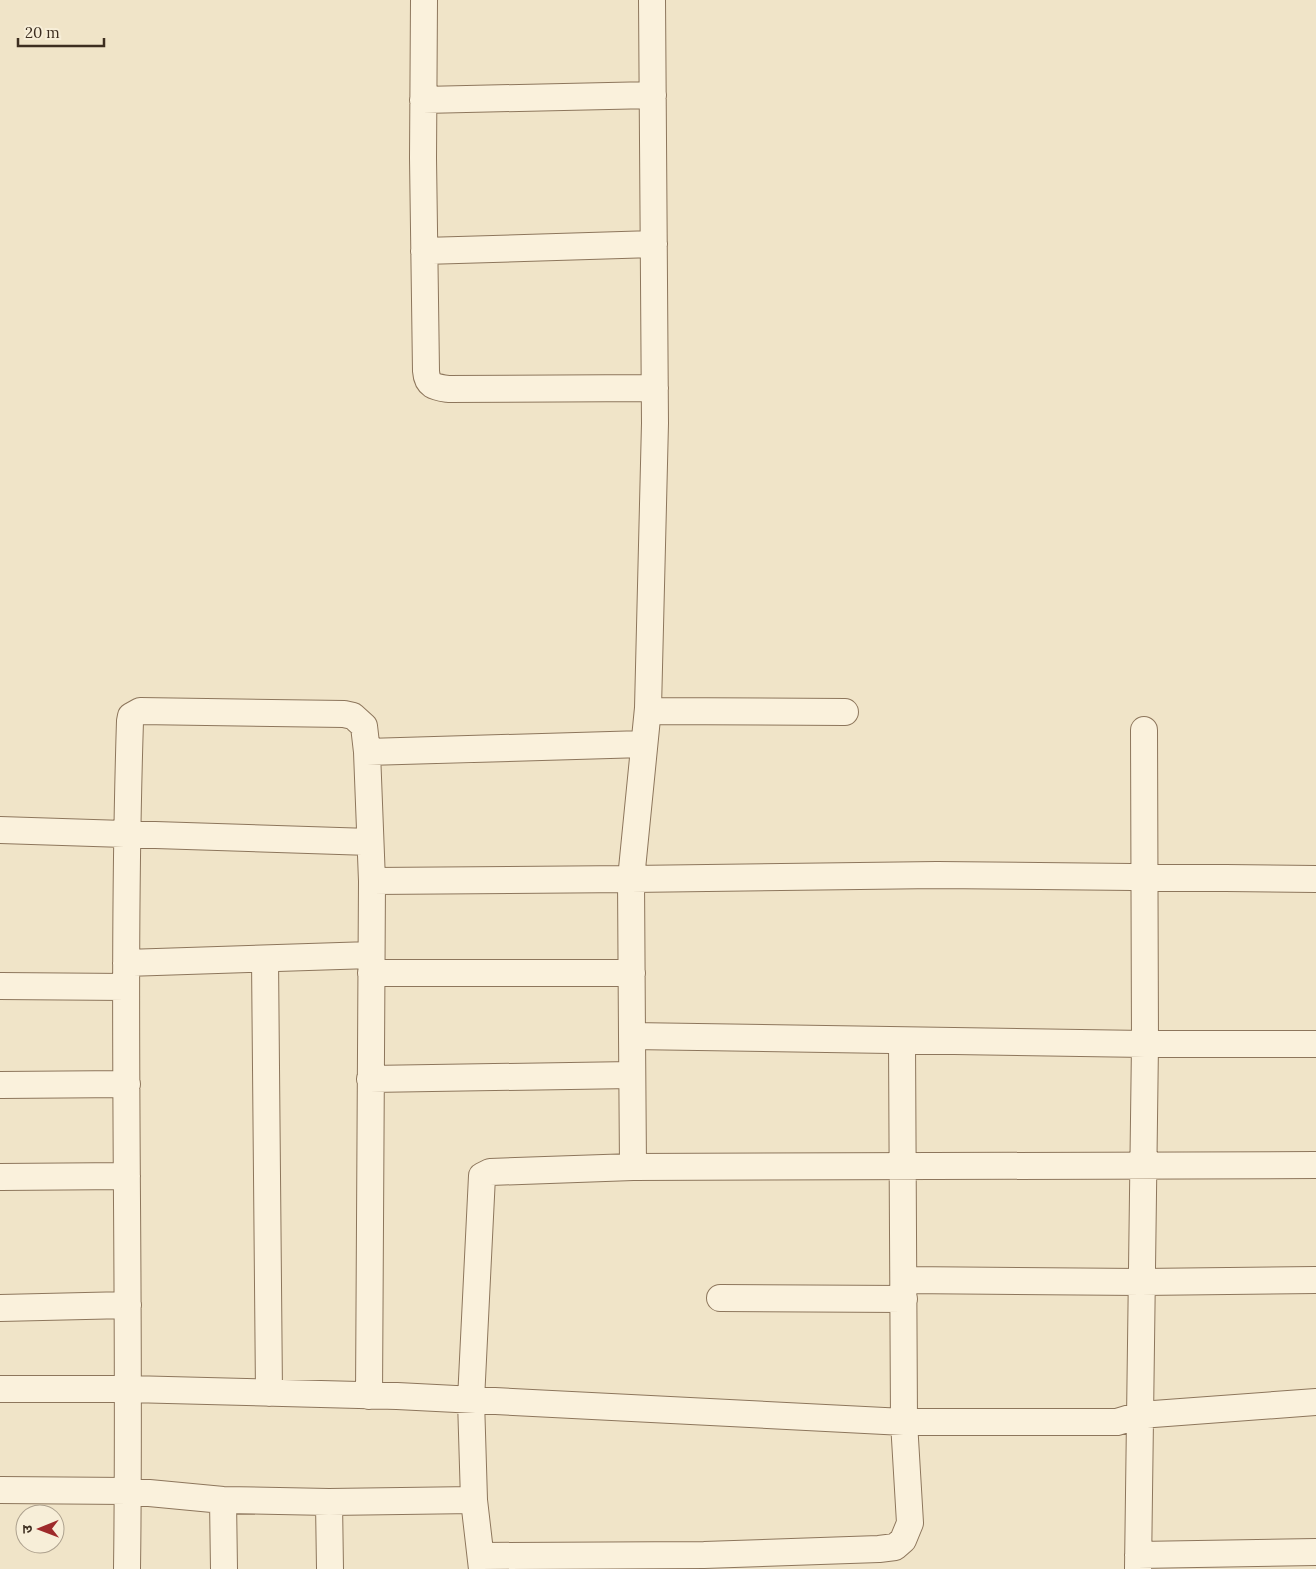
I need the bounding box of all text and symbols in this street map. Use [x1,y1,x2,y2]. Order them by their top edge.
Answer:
scale bar [18,15,104,47]
text: 20 m [25,23,60,42]
north arrow [15,1504,65,1554]
text: उ [18,1524,36,1533]

